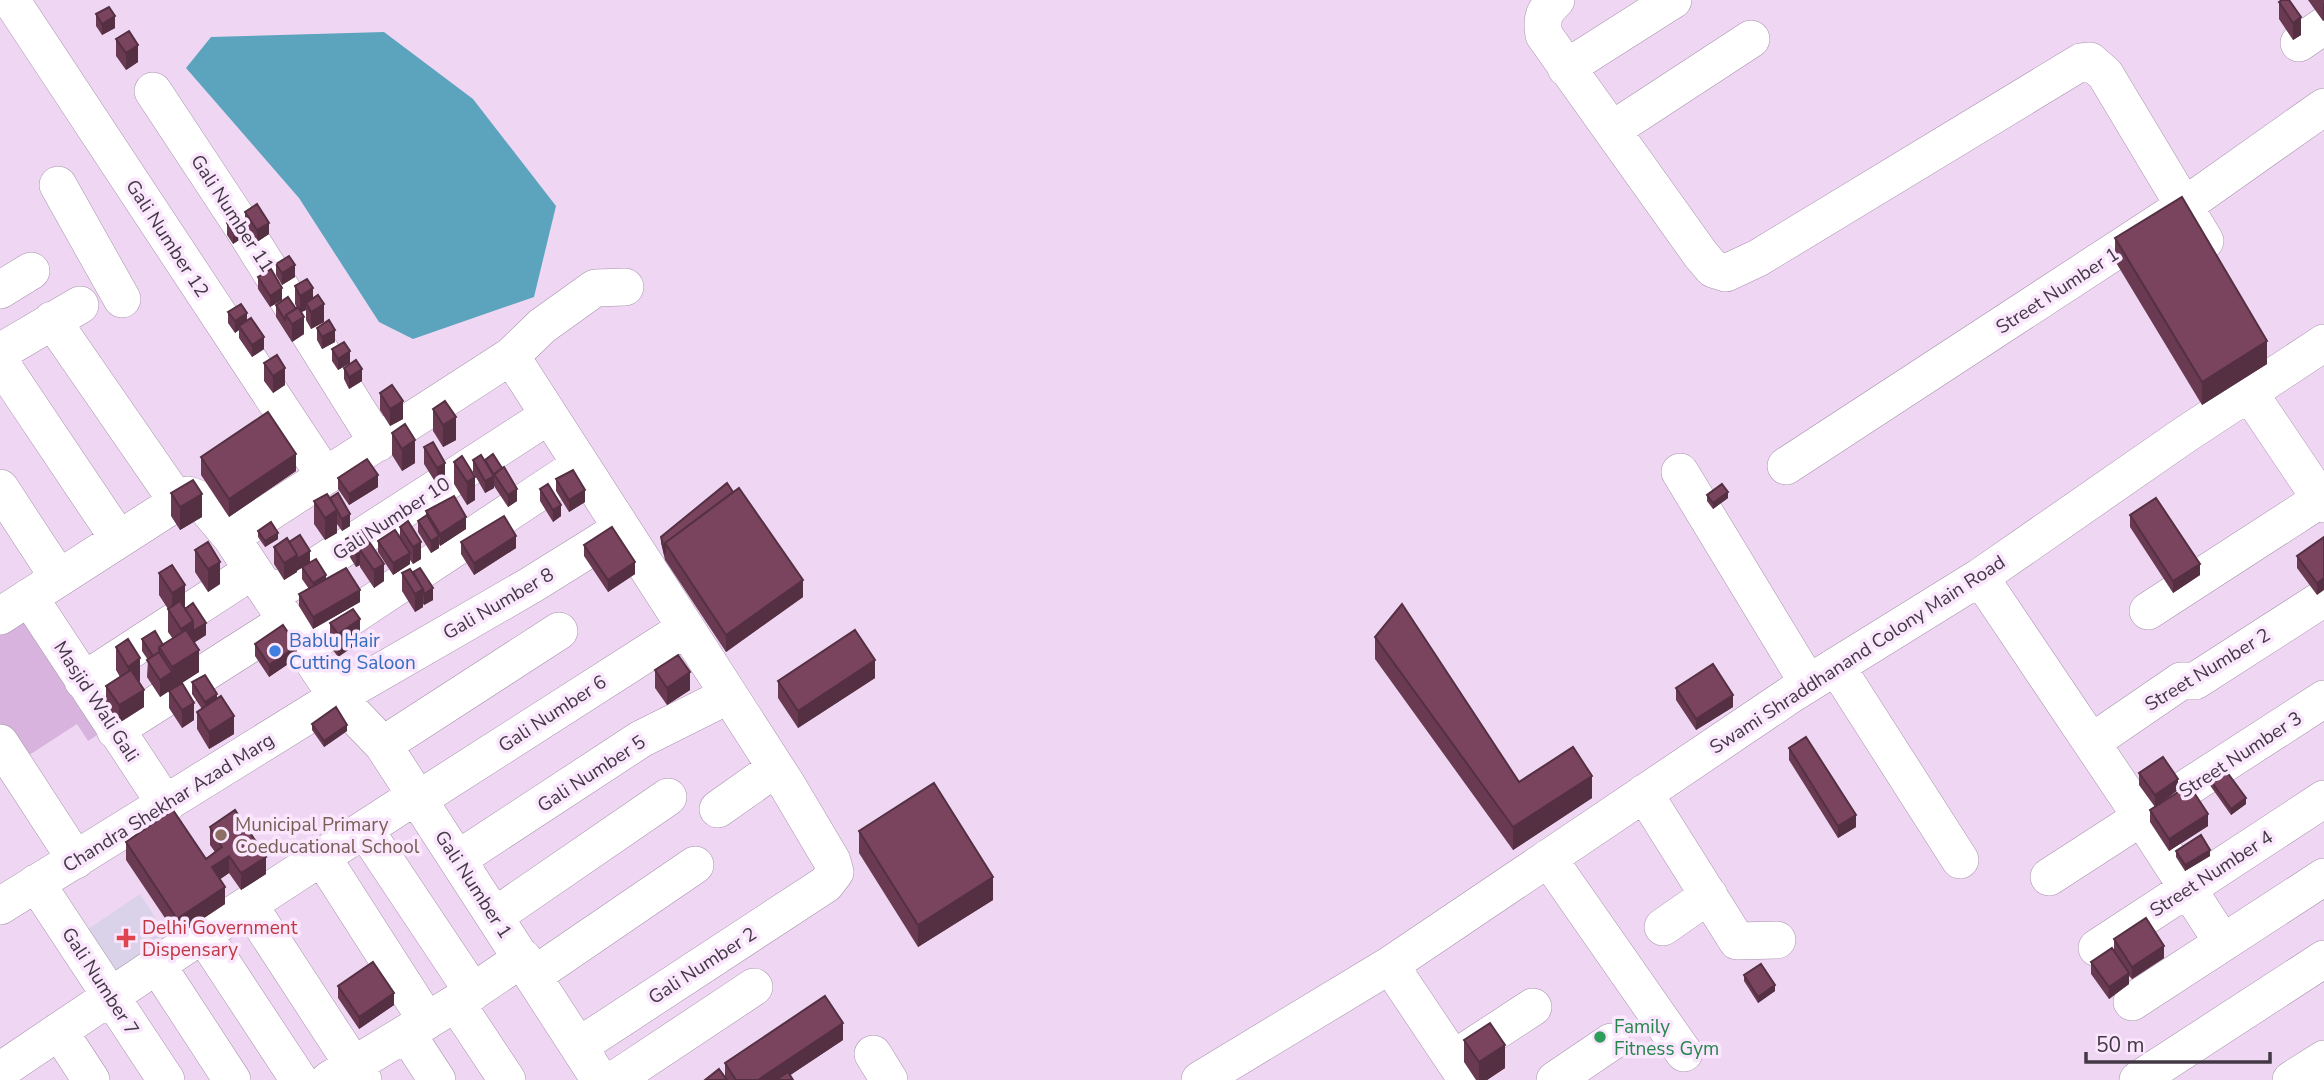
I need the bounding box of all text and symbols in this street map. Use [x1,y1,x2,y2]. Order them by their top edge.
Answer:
street label: Gali Number 11 [184,150,280,277]
street label: Gali Number 12 [119,175,215,302]
street label: Street Number 1 [1991,241,2124,340]
street label: Gali Number 10 [328,471,455,567]
street label: Swami Shraddhanand Colony Main Road [1705,549,2010,760]
street label: Gali Number 8 [438,562,559,646]
street label: Street Number 2 [2140,622,2275,718]
place label: Bablu Hair Cutting Saloon [289,628,416,676]
street label: Masjid Wali Gali [47,636,145,767]
marker: Bablu Hair Cutting Saloon [267,643,283,659]
street label: Gali Number 6 [493,669,612,759]
street label: Street Number 3 [2174,705,2307,804]
street label: Chandra Shekhar Azad Marg [58,727,279,879]
street label: Gali Number 5 [532,729,651,819]
place label: Municipal Primary Coeducational School [235,812,420,860]
street label: Street Number 4 [2145,824,2278,923]
street label: Gali Number 1 [428,825,518,944]
marker: Municipal Primary Coeducational School [213,827,229,843]
place label: Delhi Government Dispensary [142,915,298,963]
street label: Gali Number 2 [643,921,762,1011]
street label: Gali Number 7 [55,922,145,1041]
marker: Delhi Government Dispensary [116,928,136,948]
place label: Family Fitness Gym [1614,1014,1719,1062]
scale bar [2086,1020,2270,1064]
marker: Family Fitness Gym [1592,1029,1608,1045]
text: 50 m [2096,1031,2145,1059]

